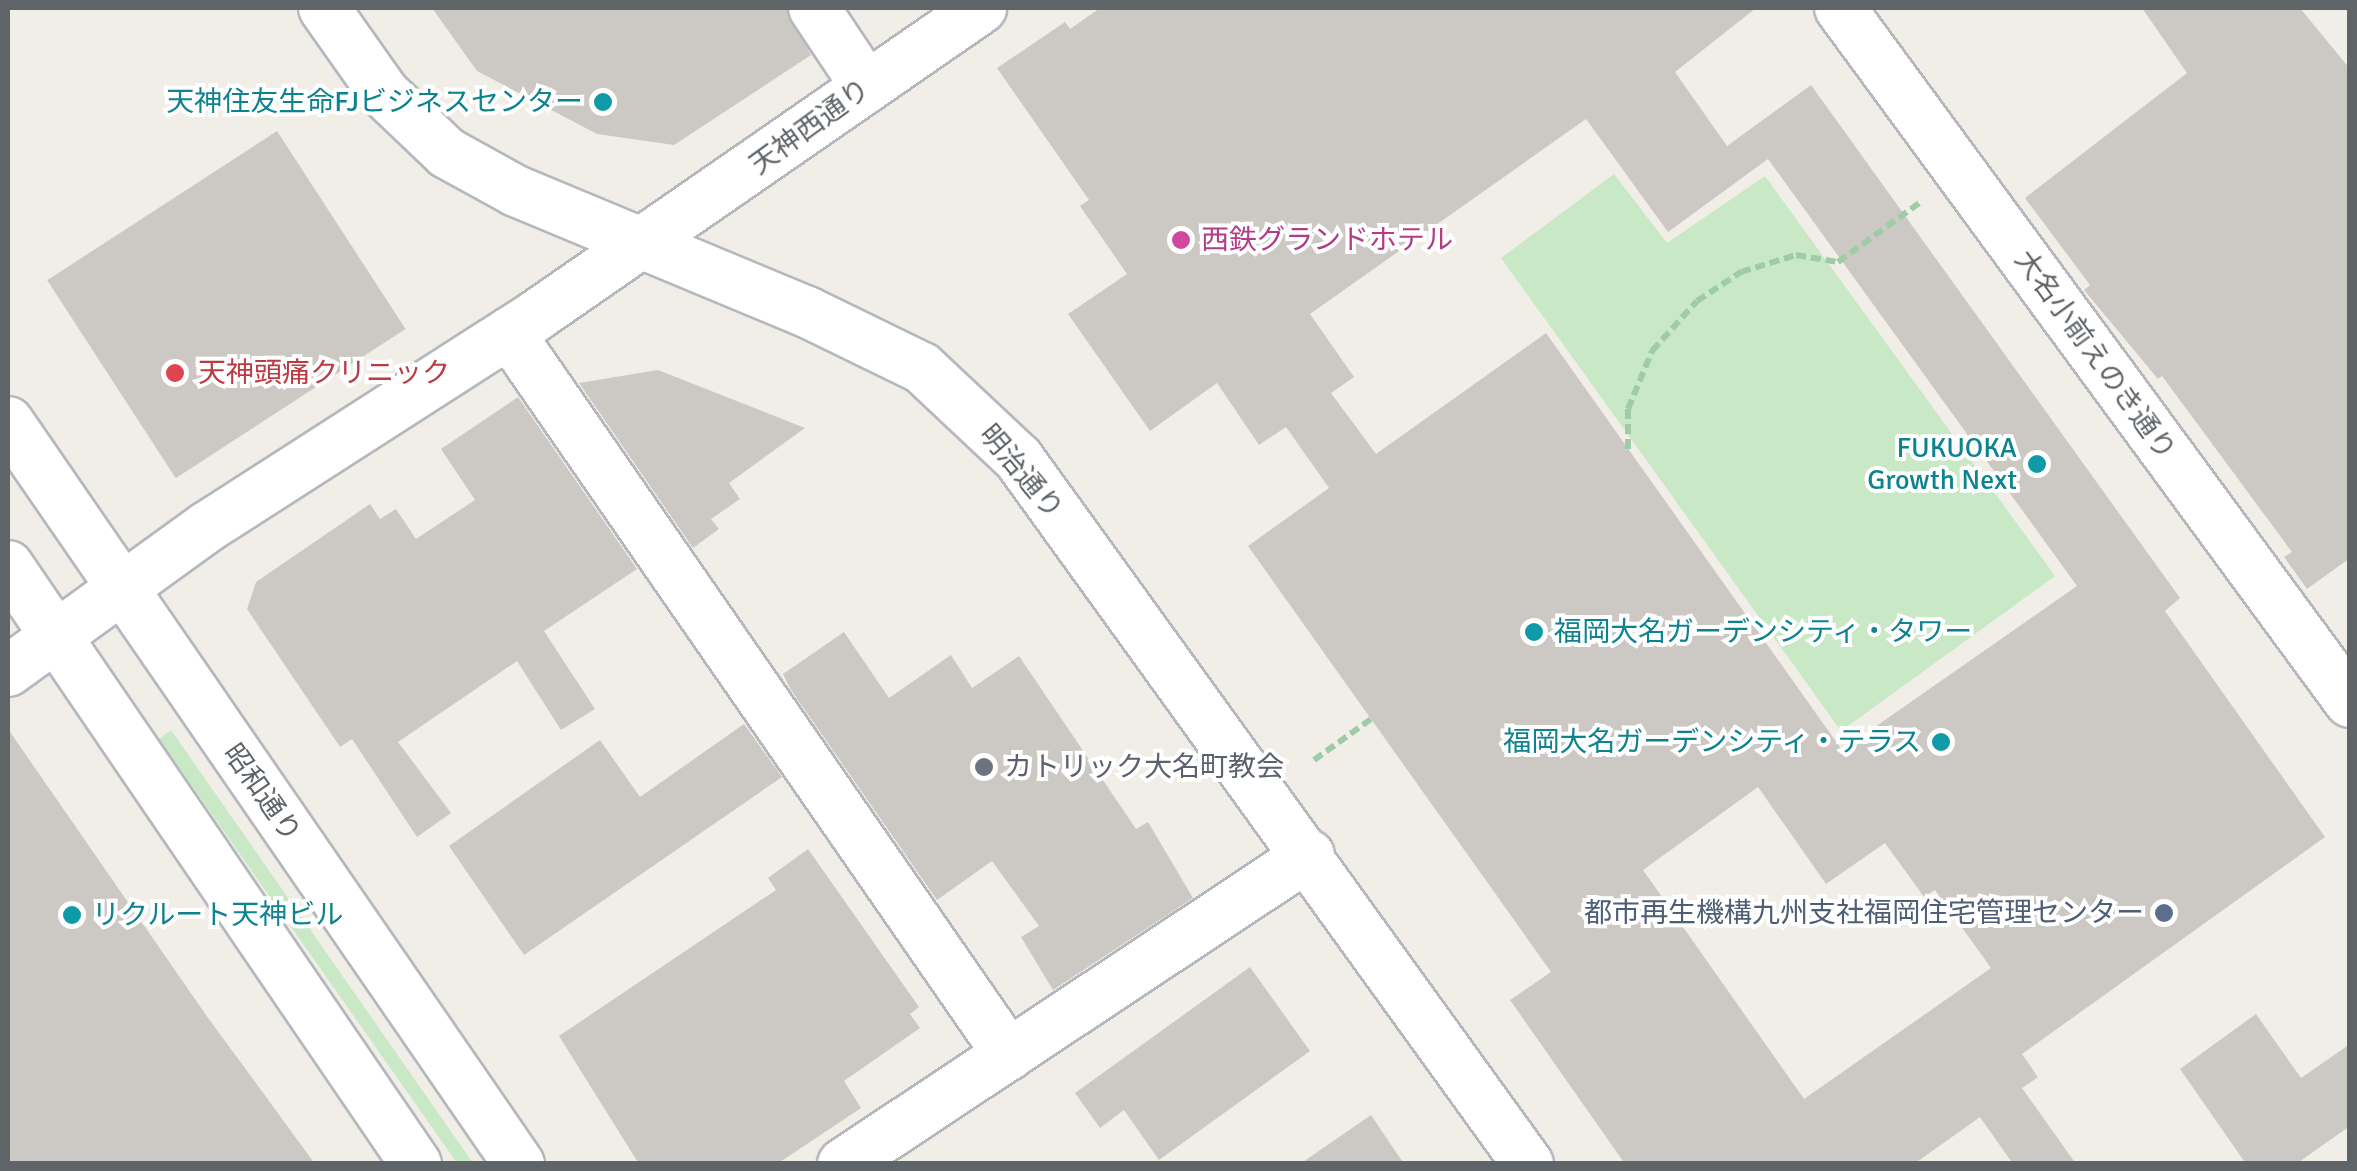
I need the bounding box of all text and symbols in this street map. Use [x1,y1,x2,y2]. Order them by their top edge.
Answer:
street label: 天神西通り [743,72,877,182]
place label: 天神住友生命FJビジネスセンター [166,85,583,119]
marker: 天神住友生命FJビジネスセンター [592,91,614,113]
place label: 西鉄グランドホテル [1201,223,1453,257]
marker: 西鉄グランドホテル [1170,229,1192,251]
street label: 大名小前えのき通り [2007,243,2183,467]
place label: 天神頭痛クリニック [198,356,450,390]
marker: 天神頭痛クリニック [162,360,188,386]
street label: 明治通り [972,418,1070,526]
place label: FUKUOKA Growth Next [1867,431,2017,497]
marker: FUKUOKA Growth Next [2026,453,2048,475]
place label: 福岡大名ガーデンシティ・タワー [1554,615,1974,649]
marker: 福岡大名ガーデンシティ・タワー [1523,621,1545,643]
place label: 福岡大名ガーデンシティ・テラス [1501,725,1921,759]
marker: 福岡大名ガーデンシティ・テラス [1930,731,1952,753]
street label: 昭和通り [216,737,308,849]
place label: カトリック大名町教会 [1004,750,1284,784]
marker: カトリック大名町教会 [973,756,995,778]
place label: 都市再生機構九州支社福岡住宅管理センター [1584,896,2144,930]
place label: リクルート天神ビル [92,898,344,932]
marker: 都市再生機構九州支社福岡住宅管理センター [2153,902,2175,924]
marker: リクルート天神ビル [61,904,83,926]

